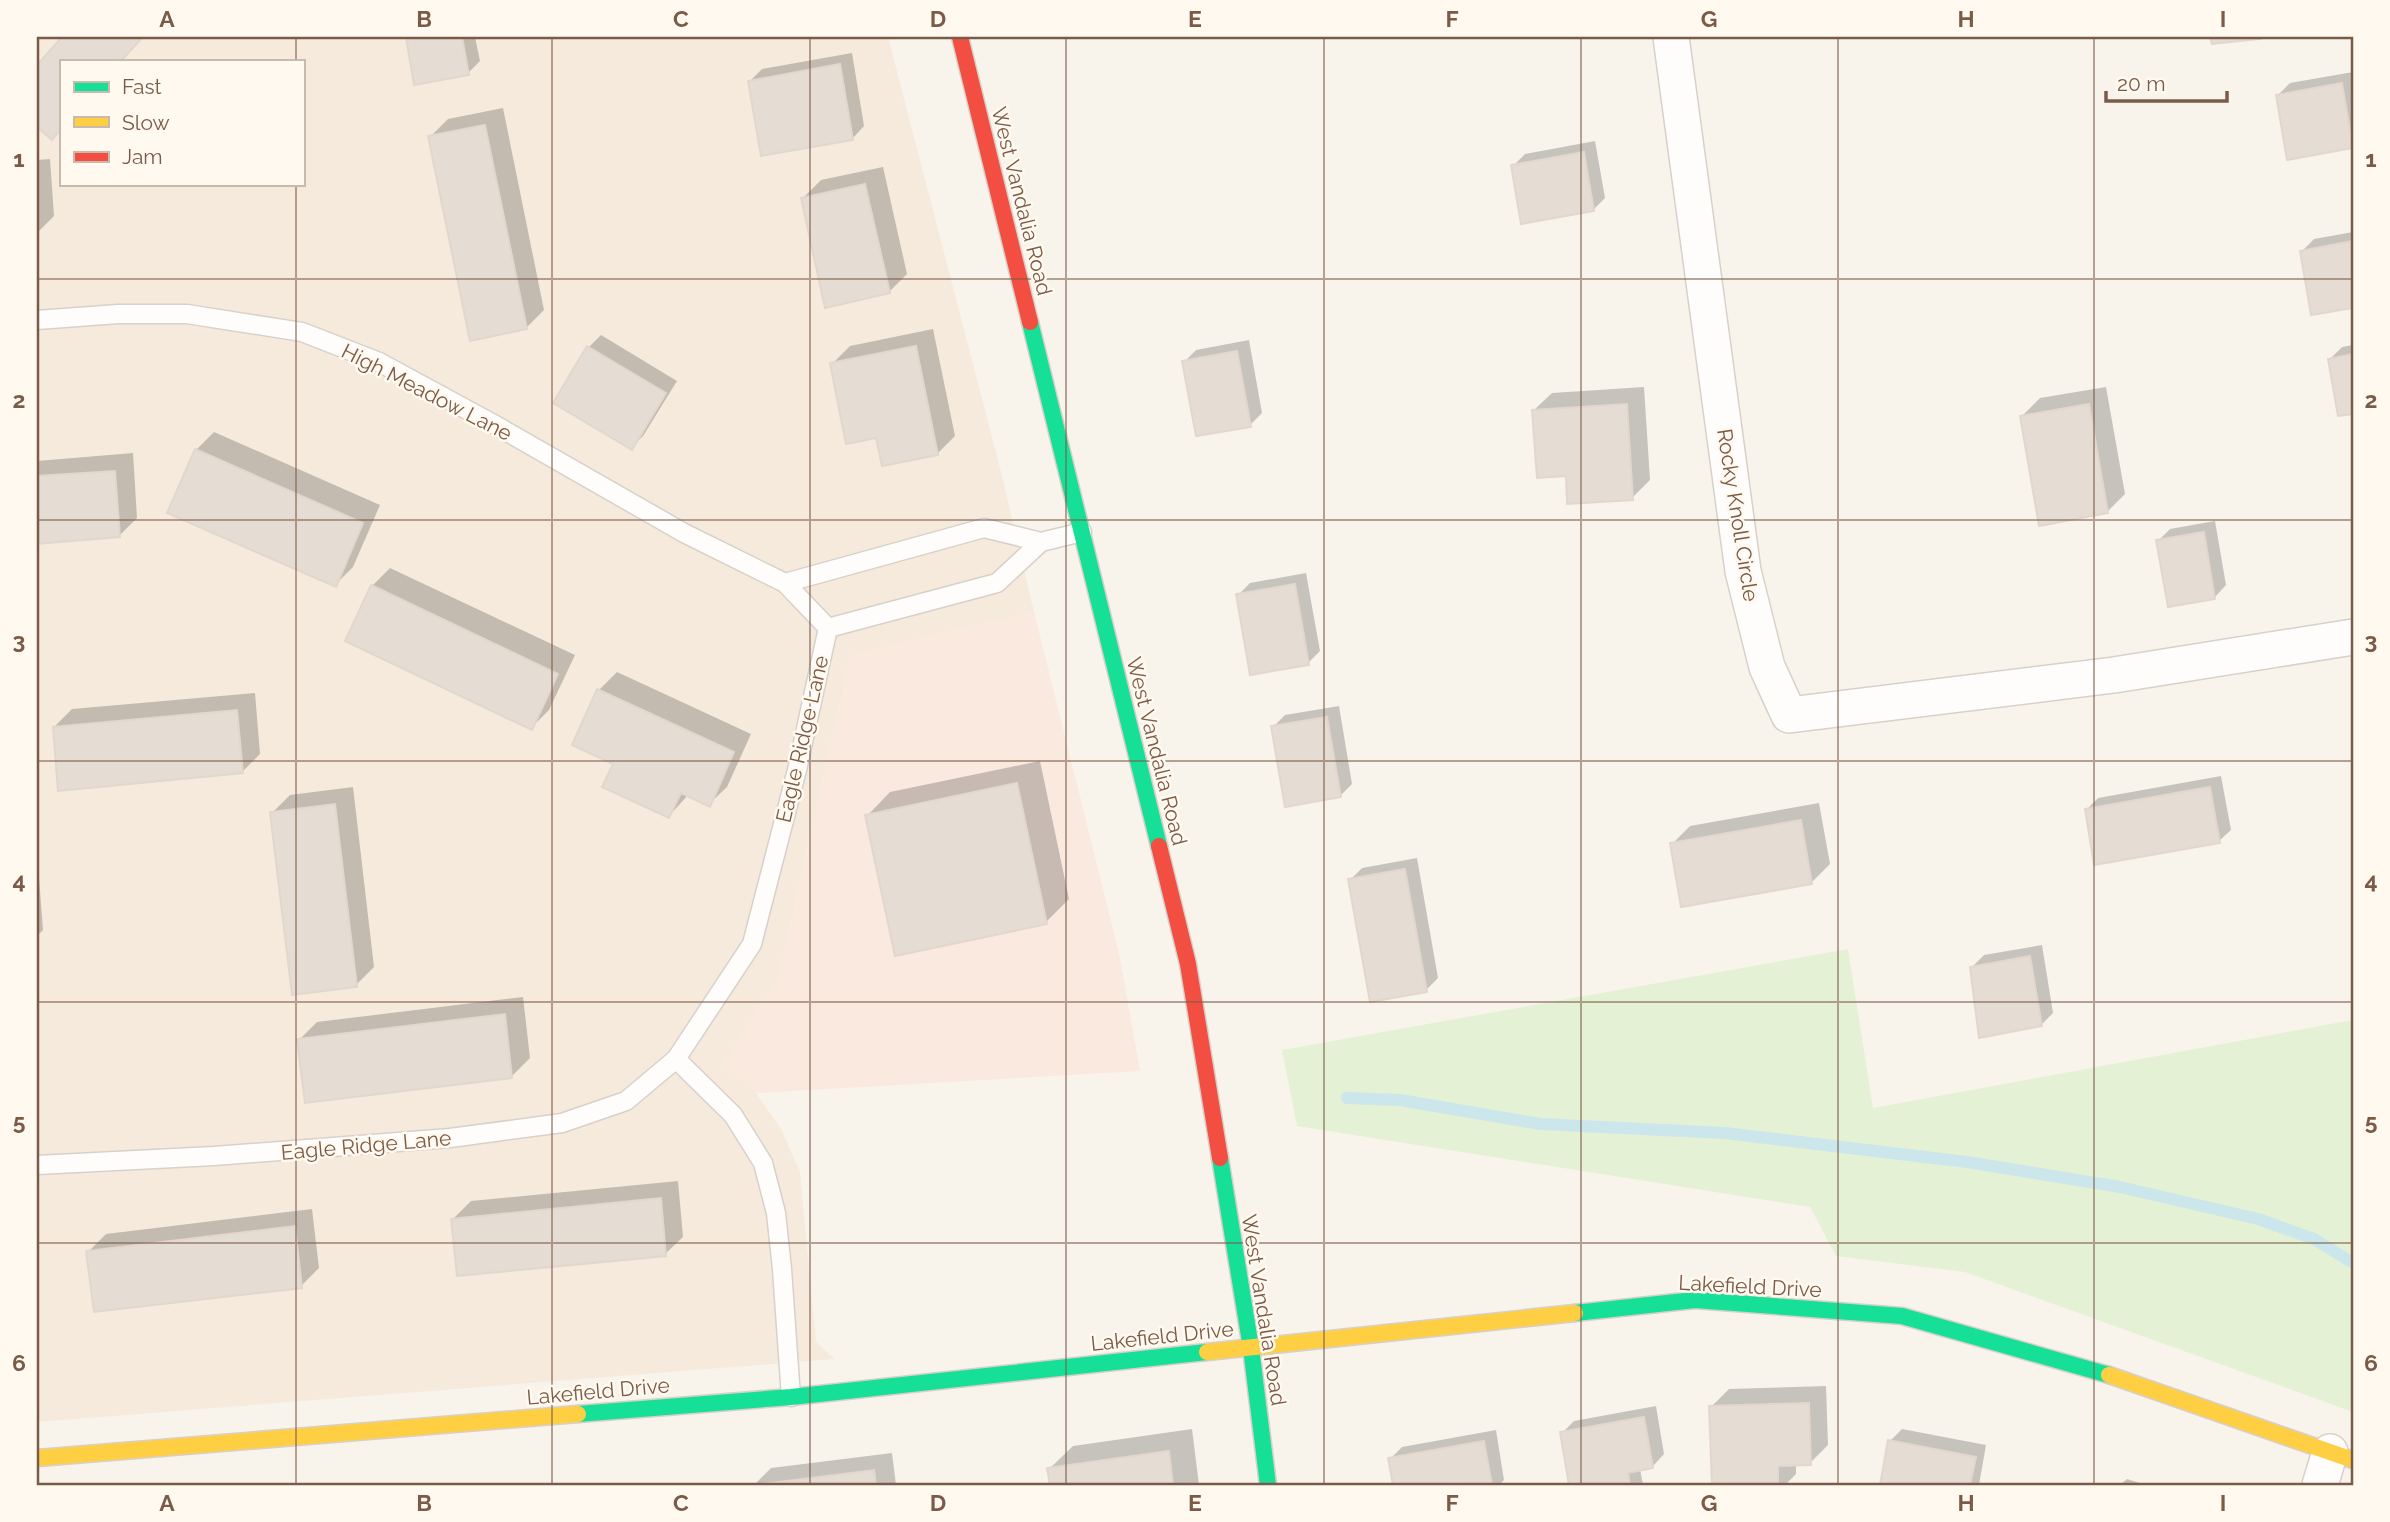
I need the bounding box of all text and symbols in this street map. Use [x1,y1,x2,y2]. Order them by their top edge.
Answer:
text: A [159,5,175,32]
text: B [416,5,432,32]
text: C [673,5,689,32]
text: D [930,5,946,32]
text: E [1188,5,1202,32]
text: F [1445,5,1459,32]
text: G [1701,5,1717,32]
text: H [1957,5,1975,32]
text: I [2220,5,2226,32]
legend [60,60,304,186]
scale bar [2106,60,2227,104]
text: 20 m [2117,71,2165,96]
text: Fast [122,74,162,99]
street label: West Vandalia Road [986,104,1058,298]
text: Slow [122,110,170,135]
text: Jam [122,144,163,169]
text: 1 [13,145,25,172]
text: 1 [2365,145,2377,172]
street label: High Meadow Lane [338,338,516,446]
text: 2 [13,386,25,413]
text: 2 [2365,386,2377,413]
street label: Rocky Knoll Circle [1712,427,1764,603]
text: 3 [13,627,25,654]
text: 3 [2365,627,2377,654]
street label: Eagle Ridge Lane [771,653,833,825]
street label: West Vandalia Road [1121,654,1193,848]
text: 4 [12,867,26,894]
text: 4 [2364,867,2378,894]
text: 5 [13,1108,26,1135]
text: 5 [2365,1108,2378,1135]
street label: Eagle Ridge Lane [280,1125,452,1165]
street label: West Vandalia Road [1237,1212,1291,1408]
street label: Lakefield Drive [1678,1270,1822,1302]
street label: Lakefield Drive [1089,1316,1235,1356]
text: 6 [12,1349,26,1376]
text: 6 [2364,1349,2378,1376]
street label: Lakefield Drive [525,1372,671,1410]
text: A [159,1489,175,1516]
text: B [416,1489,432,1516]
text: C [673,1489,689,1516]
text: D [930,1489,946,1516]
text: E [1188,1489,1202,1516]
text: F [1445,1489,1459,1516]
text: G [1701,1489,1717,1516]
text: H [1957,1489,1975,1516]
text: I [2220,1489,2226,1516]

